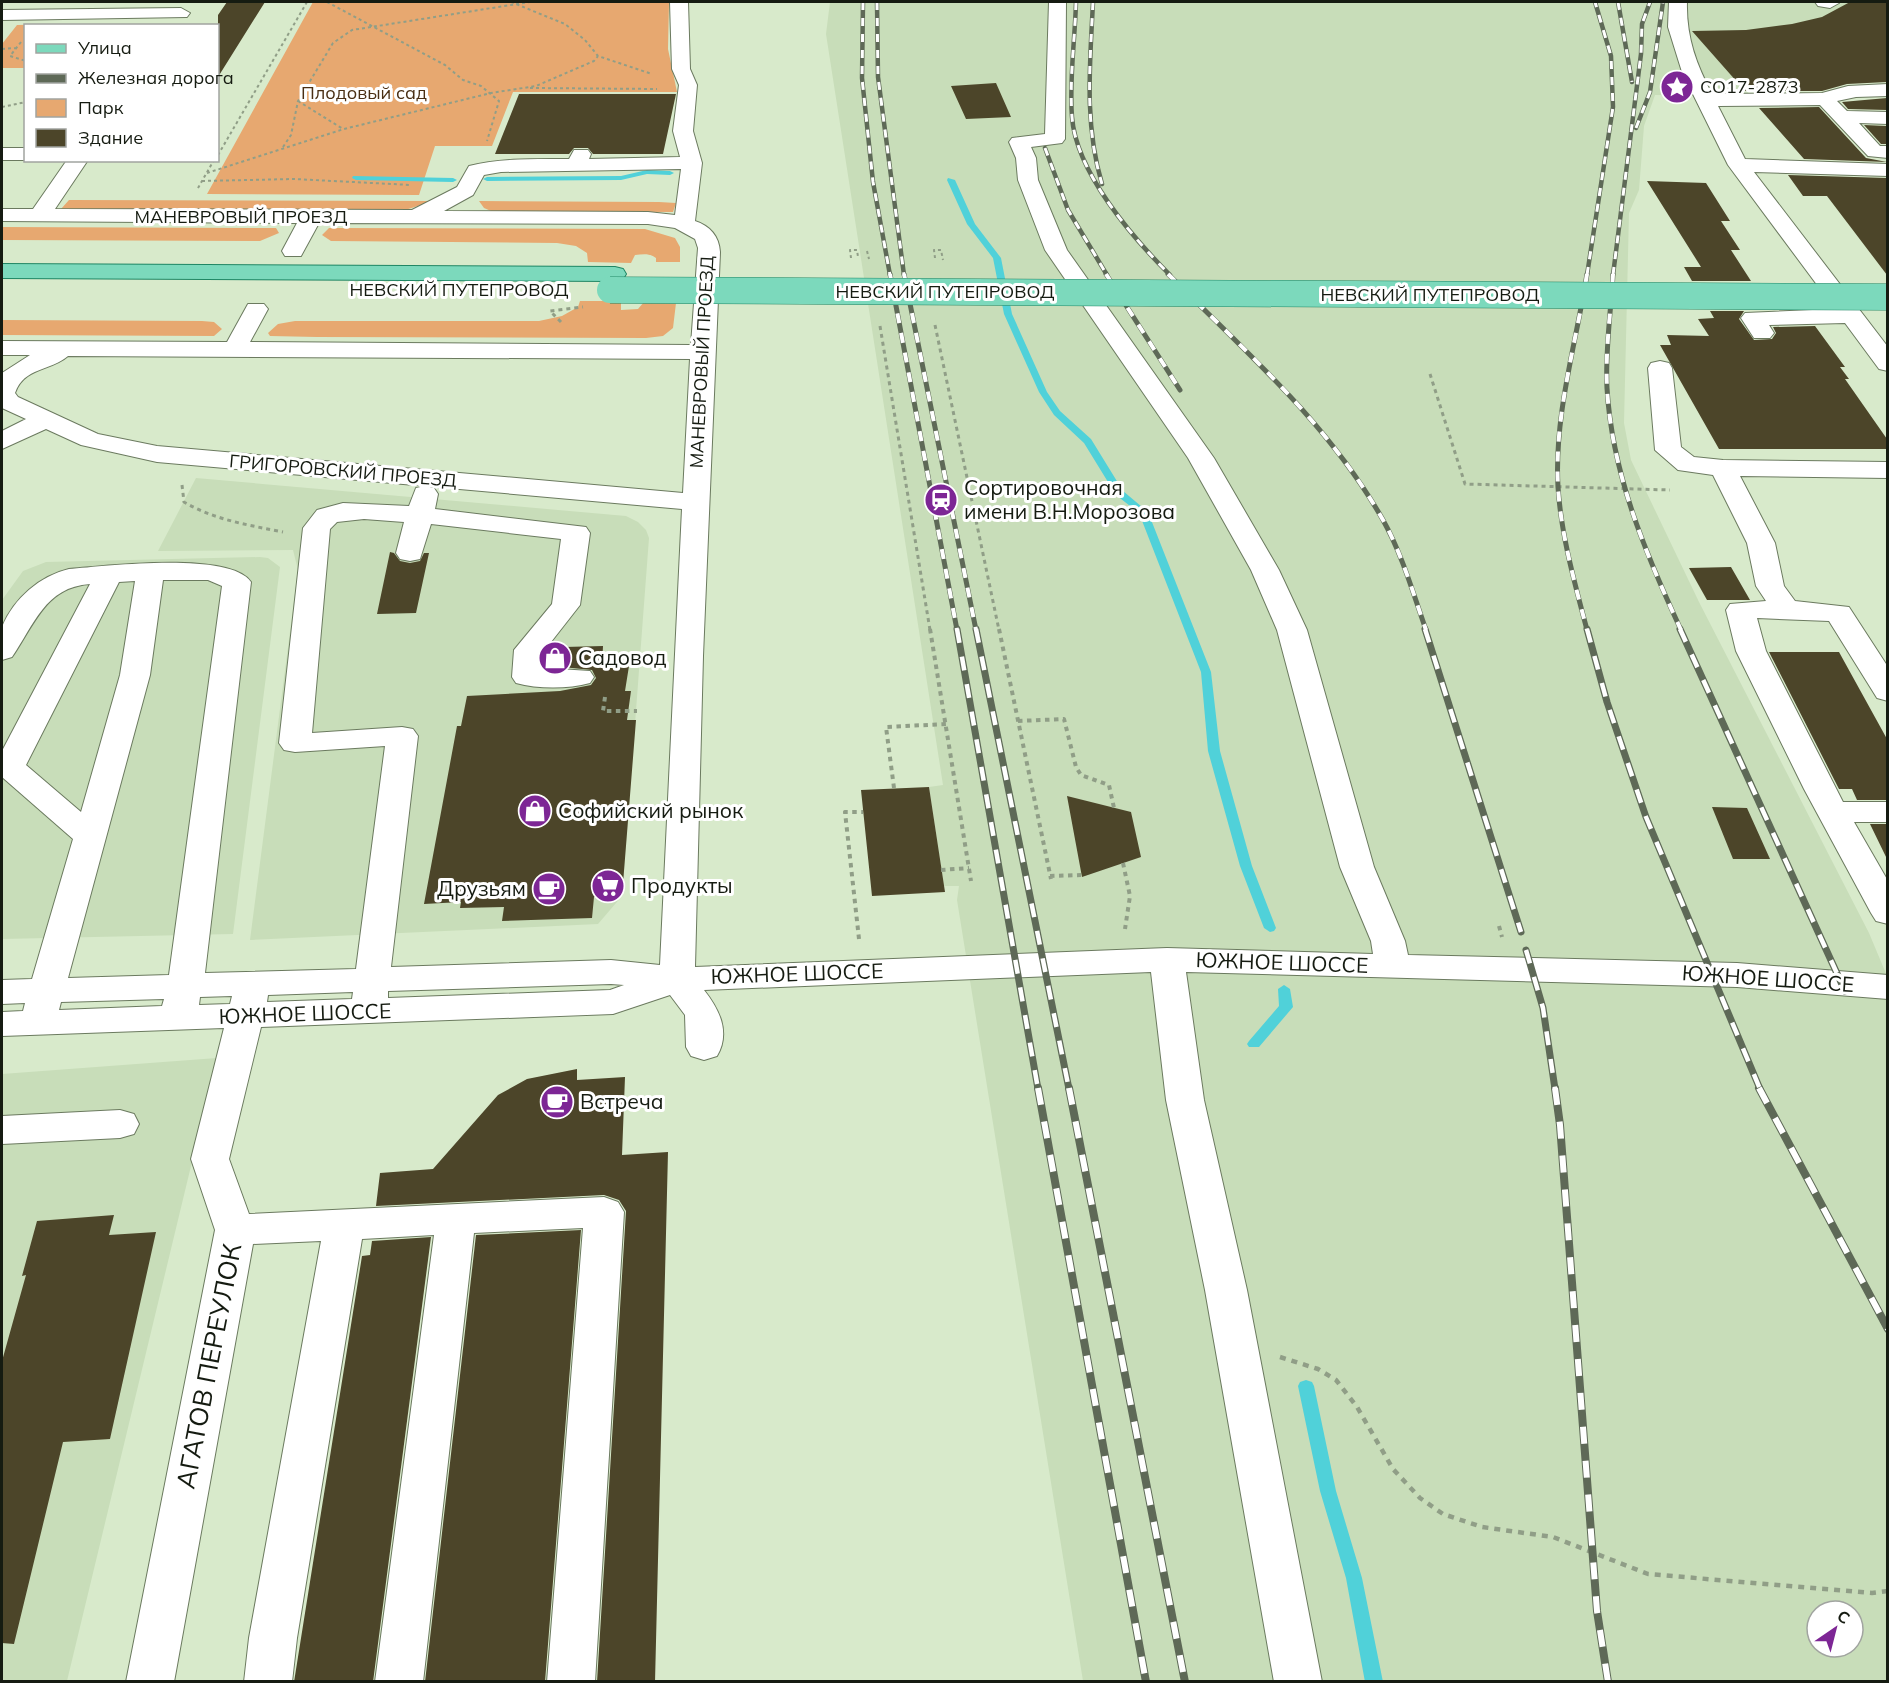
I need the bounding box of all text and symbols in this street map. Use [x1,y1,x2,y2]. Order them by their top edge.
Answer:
legend [24,24,219,162]
text: Улица [77,36,132,59]
text: Железная дорога [78,66,234,89]
place icon: СО17-2873 [1659,69,1695,105]
place label: СО17-2873 [1700,75,1799,98]
park label: Плодовый сад [301,81,427,104]
text: Парк [78,96,124,119]
text: Здание [78,126,143,149]
street label: МАНЕВРОВЫЙ ПРОЕЗД [135,205,348,228]
street label: МАНЕВРОВЫЙ ПРОЕЗД [684,255,719,469]
street label: НЕВСКИЙ ПУТЕПРОВОД [350,278,569,301]
street label: НЕВСКИЙ ПУТЕПРОВОД [836,280,1055,303]
street label: НЕВСКИЙ ПУТЕПРОВОД [1321,283,1540,306]
street label: ГРИГОРОВСКИЙ ПРОЕЗД [228,449,458,492]
place label: Сортировочная имени В.Н.Морозова [964,474,1175,524]
station icon: Сортировочная имени В.Н.Морозова [923,482,959,518]
shop icon: Садовод [537,640,573,676]
place label: Садовод [578,644,667,670]
shop icon: Софийский рынок [517,793,553,829]
place label: Софийский рынок [558,797,744,823]
supermarket icon: Продукты [590,868,626,904]
cafe icon: Друзьям [531,871,567,907]
place label: Продукты [631,872,733,898]
place label: Друзьям [437,875,526,901]
street label: ЮЖНОЕ ШОССЕ [1195,946,1369,978]
street label: ЮЖНОЕ ШОССЕ [710,957,884,989]
street label: ЮЖНОЕ ШОССЕ [1681,959,1855,997]
street label: ЮЖНОЕ ШОССЕ [218,997,392,1029]
cafe icon: Встреча [539,1084,575,1120]
place label: Встреча [580,1088,664,1114]
street label: АГАТОВ ПЕРЕУЛОК [169,1241,248,1491]
north arrow [1805,1599,1865,1659]
text: С [1833,1605,1854,1628]

